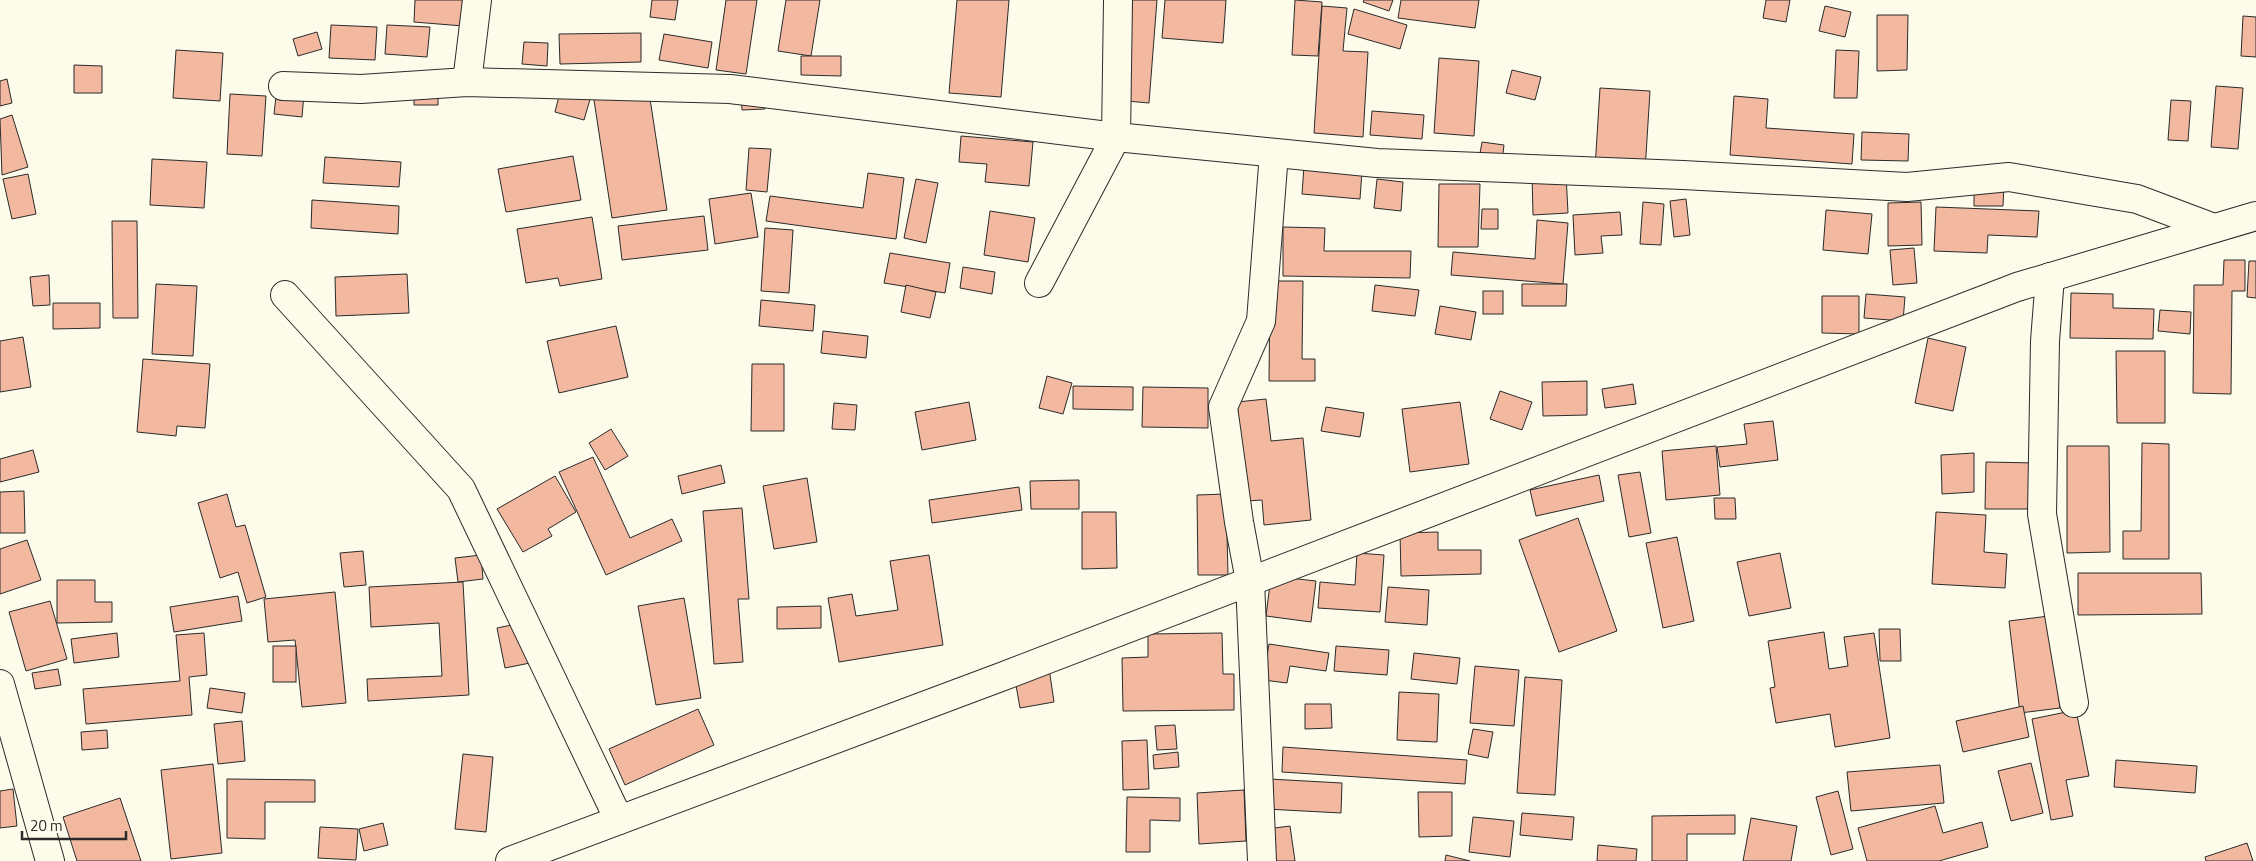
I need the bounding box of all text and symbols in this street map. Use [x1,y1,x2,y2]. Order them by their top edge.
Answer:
scale bar [22,808,126,840]
text: 20 m [30,814,63,837]

